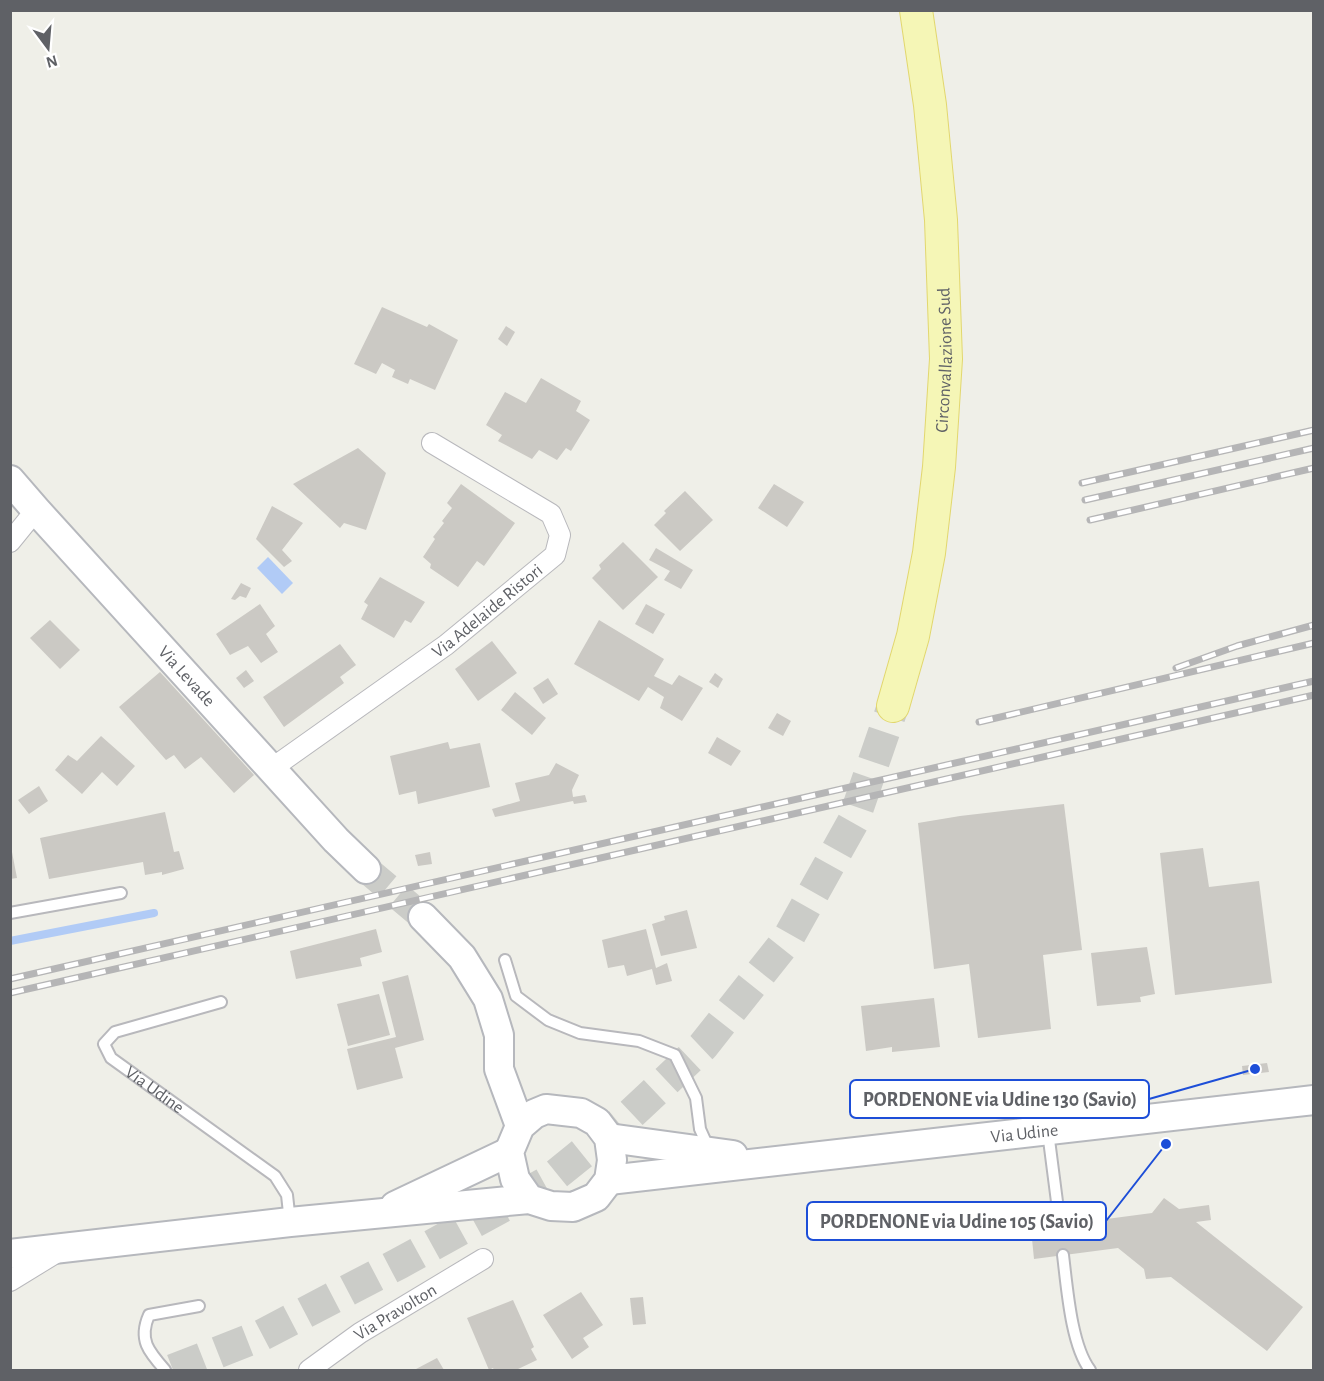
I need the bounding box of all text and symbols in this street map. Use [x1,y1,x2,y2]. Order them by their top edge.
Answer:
north arrow [18,18,78,78]
text: N [44,52,59,71]
street label: Circonvallazione Sud [933,287,956,433]
street label: Via Adelaide Ristori [429,561,546,662]
street label: Via Levade [154,643,218,710]
street label: Via Udine [121,1063,187,1117]
callout: PORDENONE via Udine 130 (Savio) [850,1080,1149,1118]
text: PORDENONE via Udine 130 (Savio) [863,1090,1137,1110]
street label: Via Udine [990,1121,1059,1147]
callout: PORDENONE via Udine 105 (Savio) [807,1202,1106,1240]
text: PORDENONE via Udine 105 (Savio) [820,1212,1094,1232]
street label: Via Pravolton [351,1281,440,1344]

